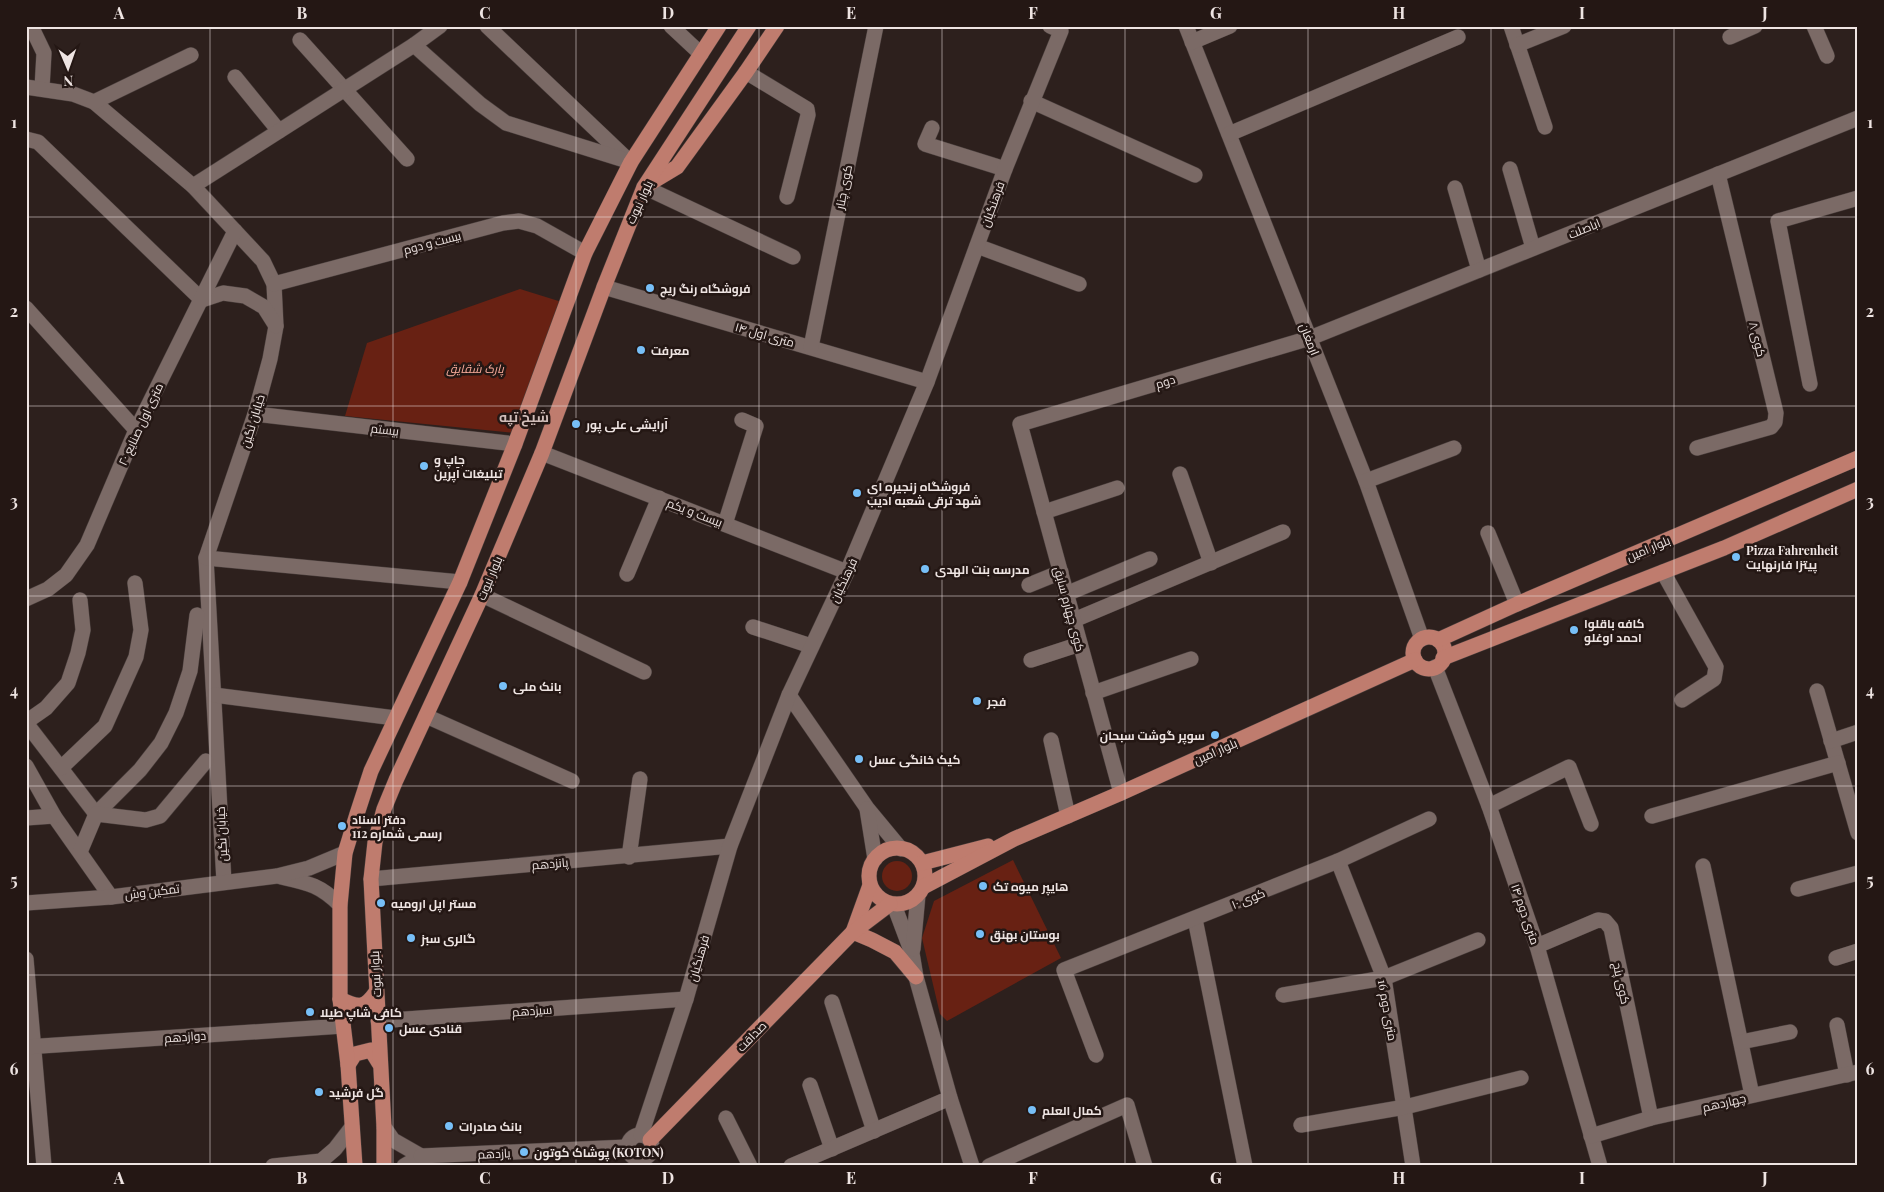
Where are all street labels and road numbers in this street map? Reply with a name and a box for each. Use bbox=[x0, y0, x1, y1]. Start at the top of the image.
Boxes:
street label: کوی چنار bbox=[831, 163, 857, 212]
street label: بلوار نبوت bbox=[622, 178, 656, 226]
street label: فرهنگیان bbox=[976, 179, 1008, 229]
street label: اباصلت bbox=[1566, 214, 1602, 242]
street label: بیست و دوم bbox=[401, 227, 463, 258]
street label: ۱۴ متری اول bbox=[733, 318, 797, 350]
street label: کوی ۸ bbox=[1746, 320, 1770, 358]
street label: ارمغان bbox=[1296, 321, 1324, 357]
street label: دوم bbox=[1153, 370, 1177, 393]
street label: ۲۰ متری اول صنایع bbox=[114, 380, 167, 468]
street label: خیابان نگین bbox=[236, 392, 268, 450]
street label: بیستم bbox=[370, 419, 400, 440]
street label: بیست و یکم bbox=[665, 494, 725, 531]
street label: بلوار امین bbox=[1624, 532, 1672, 564]
street label: بلوار نبوت bbox=[473, 554, 505, 602]
street label: فرهنگیان bbox=[826, 555, 860, 605]
street label: کوی چهارم سابق bbox=[1049, 565, 1089, 654]
street label: بلوار امین bbox=[1191, 734, 1239, 768]
street label: خیابان نگین bbox=[212, 806, 230, 862]
street label: پانزدهم bbox=[531, 853, 570, 875]
street label: تمکین وش bbox=[124, 880, 181, 902]
street label: ۱۴ متری دوم bbox=[1507, 882, 1544, 947]
street label: کوی ۱۰ bbox=[1229, 884, 1267, 912]
street label: فرهنگیان bbox=[684, 933, 712, 983]
street label: بلوار نبوت bbox=[366, 950, 384, 998]
street label: کوی پنج bbox=[1608, 961, 1634, 1006]
street label: 16 متری دوم bbox=[1374, 978, 1401, 1042]
street label: سیزدهم bbox=[511, 1001, 553, 1020]
street label: صداقت bbox=[733, 1017, 769, 1055]
street label: دوازدهم bbox=[164, 1027, 207, 1046]
street label: چهاردهم bbox=[1700, 1089, 1748, 1117]
street label: یازدهم bbox=[477, 1144, 512, 1163]

